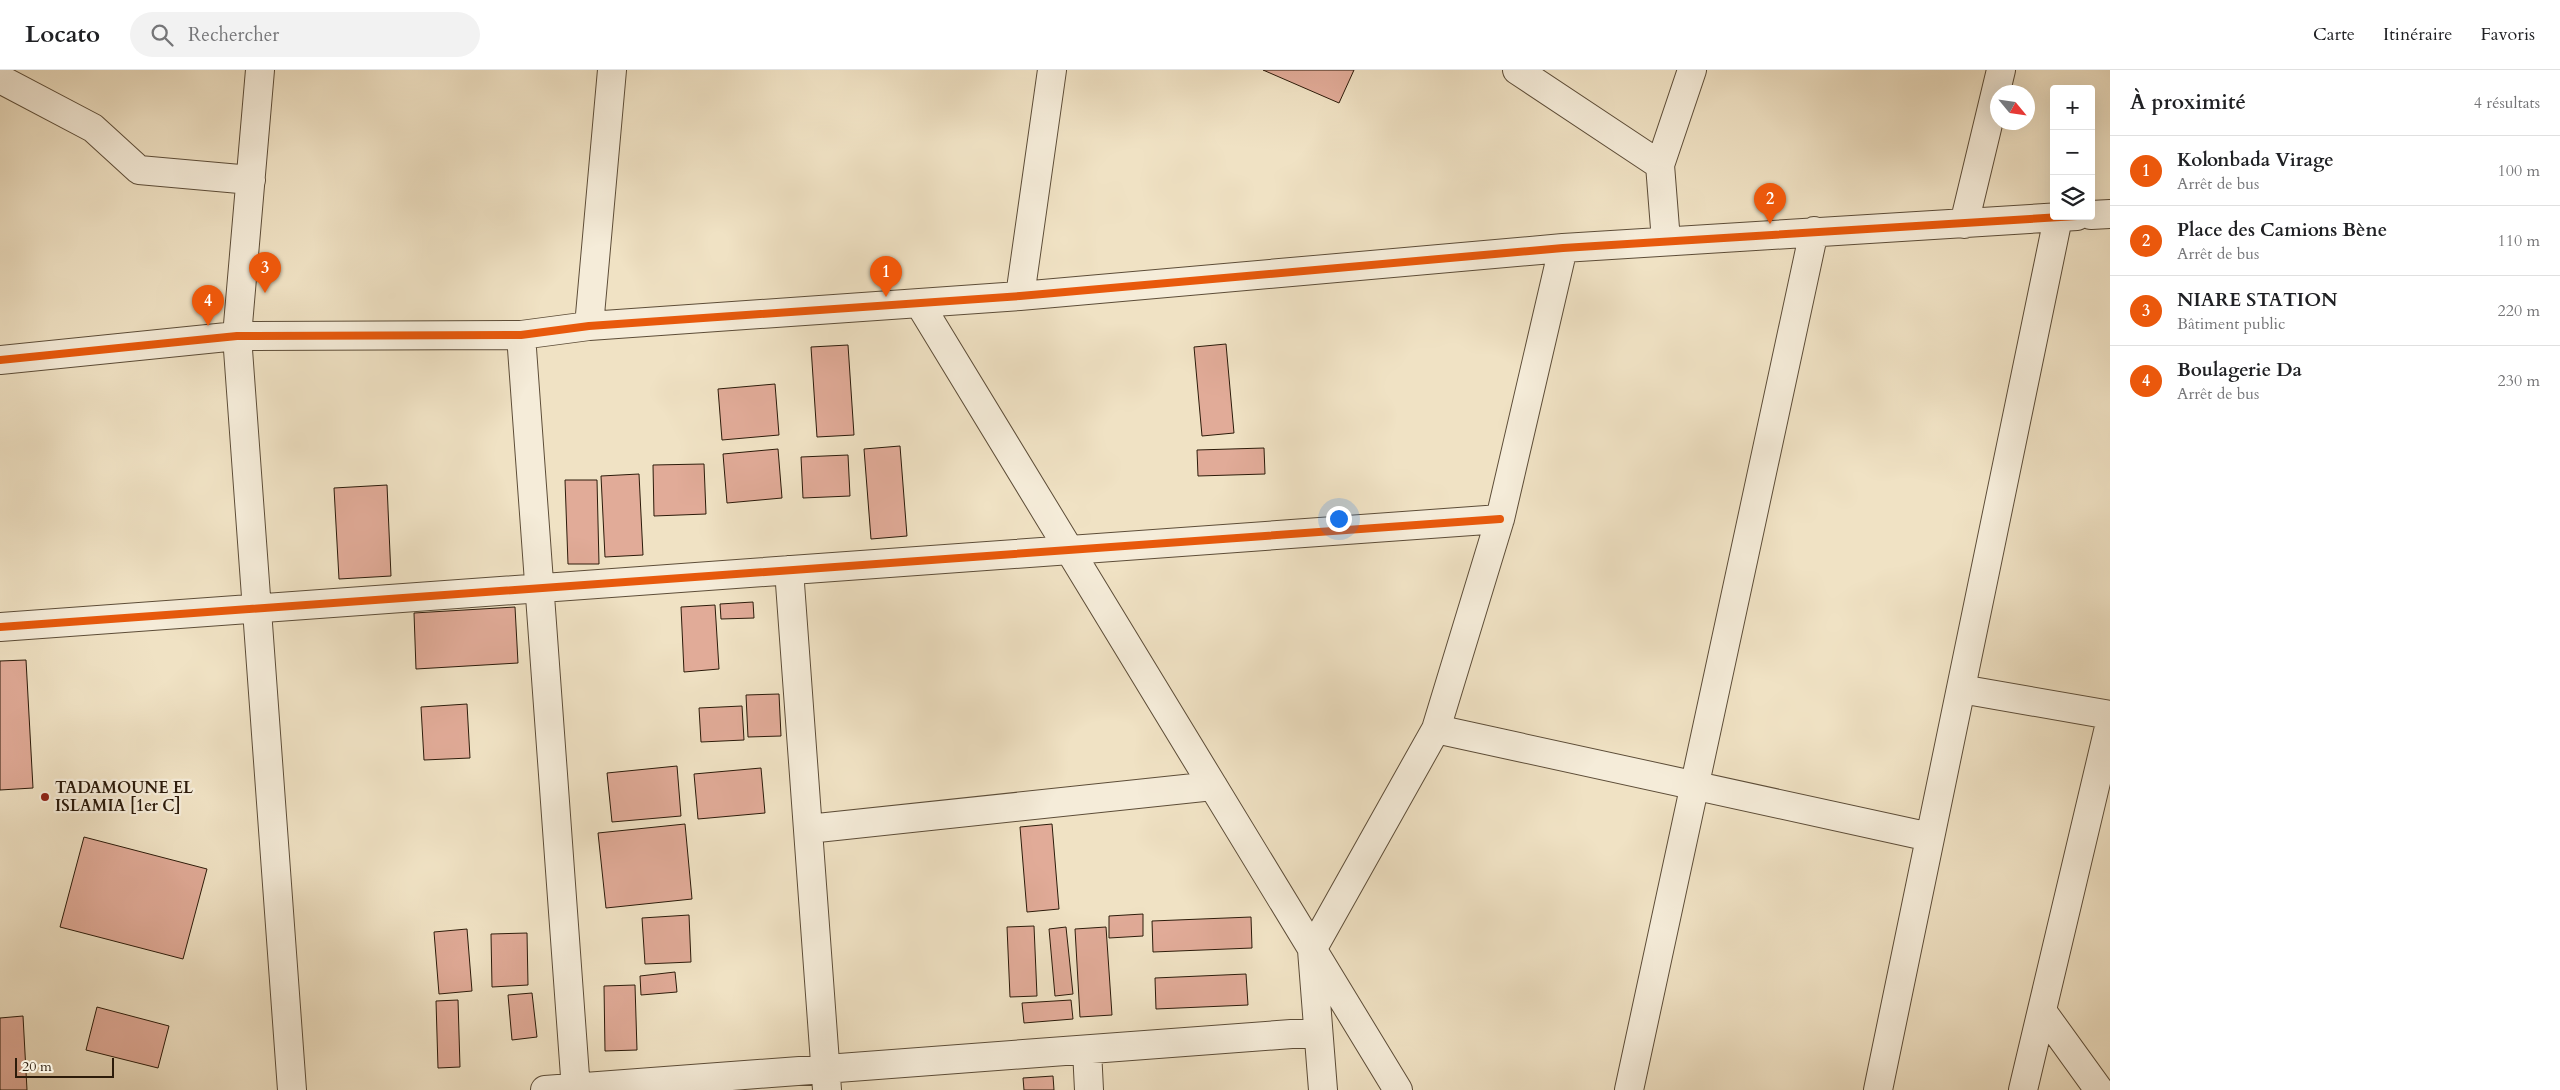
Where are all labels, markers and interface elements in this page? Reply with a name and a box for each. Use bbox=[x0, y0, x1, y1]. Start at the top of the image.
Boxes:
search box bbox=[130, 12, 480, 57]
text: Locato bbox=[25, 18, 100, 51]
icon: search bbox=[148, 21, 176, 49]
text: Rechercher bbox=[188, 22, 279, 48]
text: Carte bbox=[2313, 22, 2355, 47]
text: Itinéraire bbox=[2383, 22, 2452, 47]
text: Favoris bbox=[2480, 22, 2535, 47]
north arrow bbox=[1990, 85, 2035, 130]
map controls bbox=[2050, 85, 2095, 220]
button: + bbox=[2050, 85, 2095, 130]
text: À proximité bbox=[2130, 88, 2246, 117]
text: 4 résultats bbox=[2474, 92, 2540, 114]
button: − bbox=[2050, 130, 2095, 175]
text: Kolonbada Virage bbox=[2177, 147, 2334, 173]
text: 1 bbox=[2142, 160, 2150, 182]
text: 100 m bbox=[2498, 160, 2540, 182]
text: Arrêt de bus bbox=[2177, 173, 2259, 195]
button: layers bbox=[2050, 175, 2095, 220]
pin: 2 bbox=[1754, 183, 1786, 224]
text: Place des Camions Bène bbox=[2177, 217, 2387, 243]
text: 2 bbox=[2142, 230, 2150, 252]
text: 110 m bbox=[2498, 230, 2540, 252]
text: Arrêt de bus bbox=[2177, 243, 2259, 265]
pin: 3 bbox=[249, 252, 281, 293]
pin: 1 bbox=[870, 256, 902, 297]
pin: 4 bbox=[192, 285, 224, 326]
text: NIARE STATION bbox=[2177, 287, 2338, 313]
text: 3 bbox=[2142, 300, 2150, 322]
text: 220 m bbox=[2498, 300, 2540, 322]
text: Bâtiment public bbox=[2177, 313, 2285, 335]
text: Boulagerie Da bbox=[2177, 357, 2302, 383]
text: 4 bbox=[2142, 370, 2150, 392]
text: 230 m bbox=[2498, 370, 2540, 392]
text: Arrêt de bus bbox=[2177, 383, 2259, 405]
your location bbox=[1326, 506, 1352, 532]
place label: TADAMOUNE EL ISLAMIA [1er C] bbox=[55, 777, 194, 817]
marker: TADAMOUNE EL ISLAMIA [1er C] bbox=[39, 791, 51, 803]
scale bar bbox=[15, 1055, 114, 1078]
text: 20 m bbox=[22, 1057, 52, 1076]

